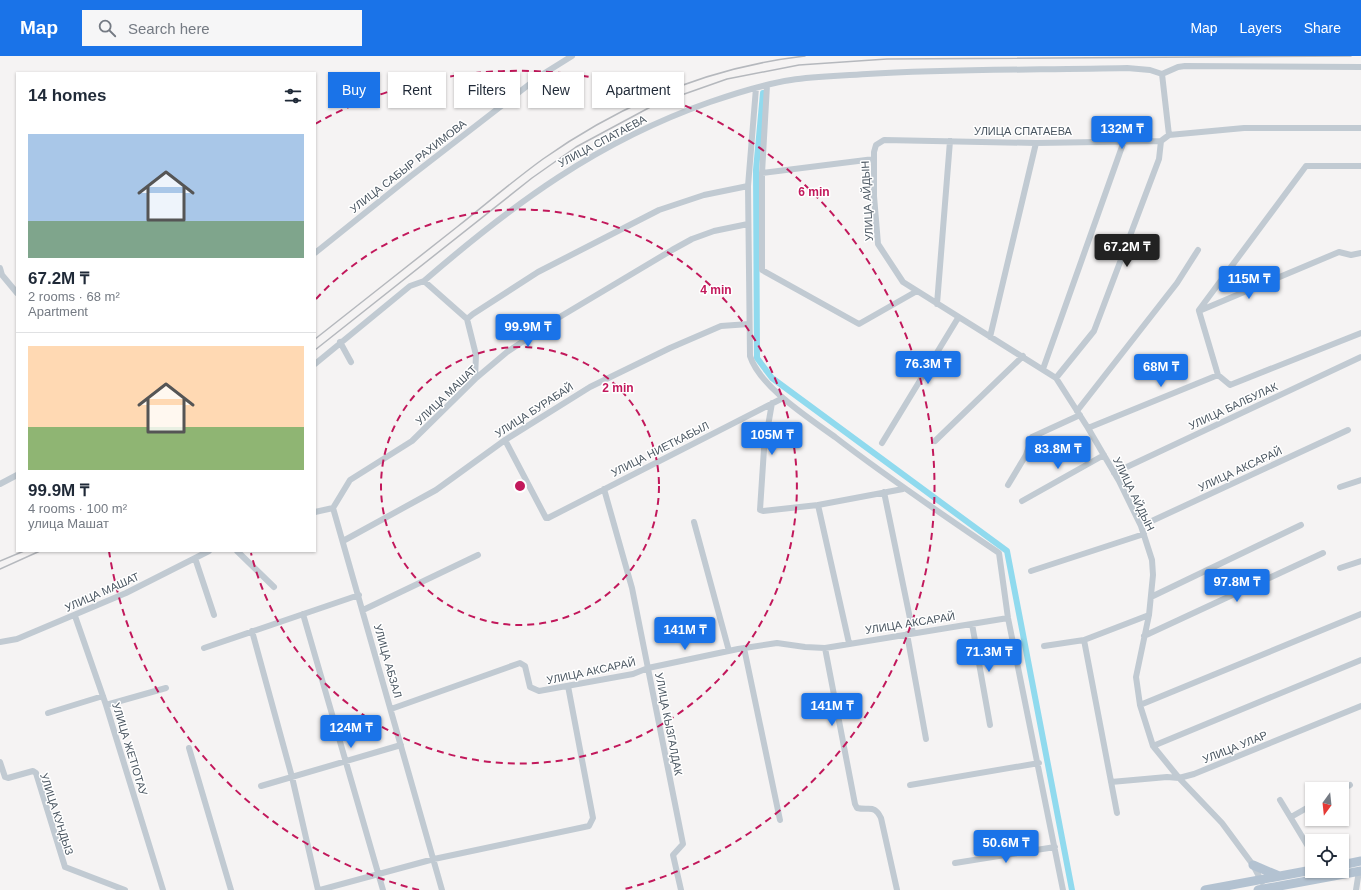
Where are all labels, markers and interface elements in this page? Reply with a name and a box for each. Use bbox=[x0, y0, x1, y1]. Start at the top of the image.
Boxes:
search box bbox=[82, 10, 362, 46]
text: Map bbox=[20, 17, 58, 38]
icon: search bbox=[96, 17, 118, 39]
text: Search here bbox=[128, 20, 210, 37]
text: Map bbox=[1190, 20, 1218, 36]
text: Layers bbox=[1240, 20, 1282, 36]
text: Share bbox=[1304, 20, 1341, 36]
chip: Buy bbox=[328, 72, 380, 108]
chip: Rent bbox=[388, 72, 446, 108]
chip: Filters bbox=[454, 72, 520, 108]
chip: New bbox=[528, 72, 584, 108]
chip: Apartment bbox=[592, 72, 684, 108]
icon: filters bbox=[282, 85, 304, 107]
text: 14 homes bbox=[28, 86, 106, 105]
street label: УЛИЦА СПАТАЕВА bbox=[556, 112, 649, 169]
pin: 132M ₸ bbox=[1089, 116, 1155, 150]
street label: УЛИЦА САБЫР РАХИМОВА bbox=[348, 117, 469, 215]
text: 132M ₸ bbox=[1100, 121, 1144, 136]
street label: УЛИЦА СПАТАЕВА bbox=[974, 125, 1073, 137]
icon: home bbox=[130, 160, 202, 232]
street label: УЛИЦА АЙДЫН bbox=[859, 160, 875, 242]
text: 6 min bbox=[798, 185, 830, 199]
pin: 67.2M ₸ bbox=[1090, 234, 1164, 268]
text: 67.2M ₸ bbox=[1104, 239, 1150, 254]
pin: 115M ₸ bbox=[1216, 266, 1282, 300]
text: 67.2M ₸ bbox=[28, 269, 89, 288]
text: 115M ₸ bbox=[1228, 271, 1270, 286]
text: 4 min bbox=[700, 283, 732, 297]
text: 2 rooms · 68 m² bbox=[28, 289, 120, 304]
text: Apartment bbox=[28, 304, 88, 319]
pin: 99.9M ₸ bbox=[491, 314, 565, 348]
text: 99.9M ₸ bbox=[505, 319, 551, 334]
pin: 76.3M ₸ bbox=[891, 351, 965, 385]
pin: 68M ₸ bbox=[1133, 354, 1189, 388]
text: 76.3M ₸ bbox=[905, 356, 951, 371]
text: 68M ₸ bbox=[1143, 359, 1179, 374]
street label: УЛИЦА МАШАТ bbox=[413, 363, 479, 427]
icon: home bbox=[130, 372, 202, 444]
street label: УЛИЦА БУРАБАЙ bbox=[493, 380, 575, 440]
street label: УЛИЦА БАЛБУЛАК bbox=[1187, 380, 1280, 432]
text: 2 min bbox=[602, 381, 634, 395]
street label: УЛИЦА НИЕТКАБЫЛ bbox=[609, 419, 711, 479]
pin: 105M ₸ bbox=[739, 422, 805, 456]
text: 105M ₸ bbox=[750, 427, 794, 442]
pin: 83.8M ₸ bbox=[1021, 436, 1095, 470]
text: 83.8M ₸ bbox=[1035, 441, 1081, 456]
street label: УЛИЦА АКСАРАЙ bbox=[1196, 444, 1284, 494]
street label: УЛИЦА АЙДЫН bbox=[1111, 455, 1157, 533]
centre of rings bbox=[513, 479, 527, 493]
text: 99.9M ₸ bbox=[28, 481, 89, 500]
text: 4 rooms · 100 m² bbox=[28, 501, 127, 516]
text: улица Машат bbox=[28, 516, 109, 531]
pin: 97.8M ₸ bbox=[1200, 569, 1274, 603]
street label: УЛИЦА МАШАТ bbox=[63, 570, 141, 614]
text: 97.8M ₸ bbox=[1214, 574, 1260, 589]
street label: УЛИЦА АКСАРАЙ bbox=[864, 610, 956, 636]
pin: 141M ₸ bbox=[652, 617, 718, 651]
text: 141M ₸ bbox=[663, 622, 707, 637]
street label: УЛИЦА АБЗАЛ bbox=[372, 623, 404, 699]
pin: 71.3M ₸ bbox=[952, 639, 1026, 673]
text: 71.3M ₸ bbox=[966, 644, 1012, 659]
street label: УЛИЦА АКСАРАЙ bbox=[545, 656, 637, 686]
street label: УЛИЦА КЫЗГАЛДАК bbox=[653, 672, 685, 777]
pin: 141M ₸ bbox=[799, 693, 865, 727]
text: 141M ₸ bbox=[810, 698, 854, 713]
street label: УЛИЦА ЖЕТІОТАУ bbox=[110, 701, 150, 798]
pin: 124M ₸ bbox=[318, 715, 384, 749]
text: 124M ₸ bbox=[329, 720, 373, 735]
street label: УЛИЦА УЛАР bbox=[1201, 729, 1269, 765]
street label: УЛИЦА КУНДЫЗ bbox=[38, 771, 76, 857]
north arrow bbox=[1305, 782, 1349, 826]
map controls bbox=[1305, 782, 1349, 878]
pin: 50.6M ₸ bbox=[969, 830, 1043, 864]
button: locate bbox=[1305, 834, 1349, 878]
text: 50.6M ₸ bbox=[983, 835, 1029, 850]

